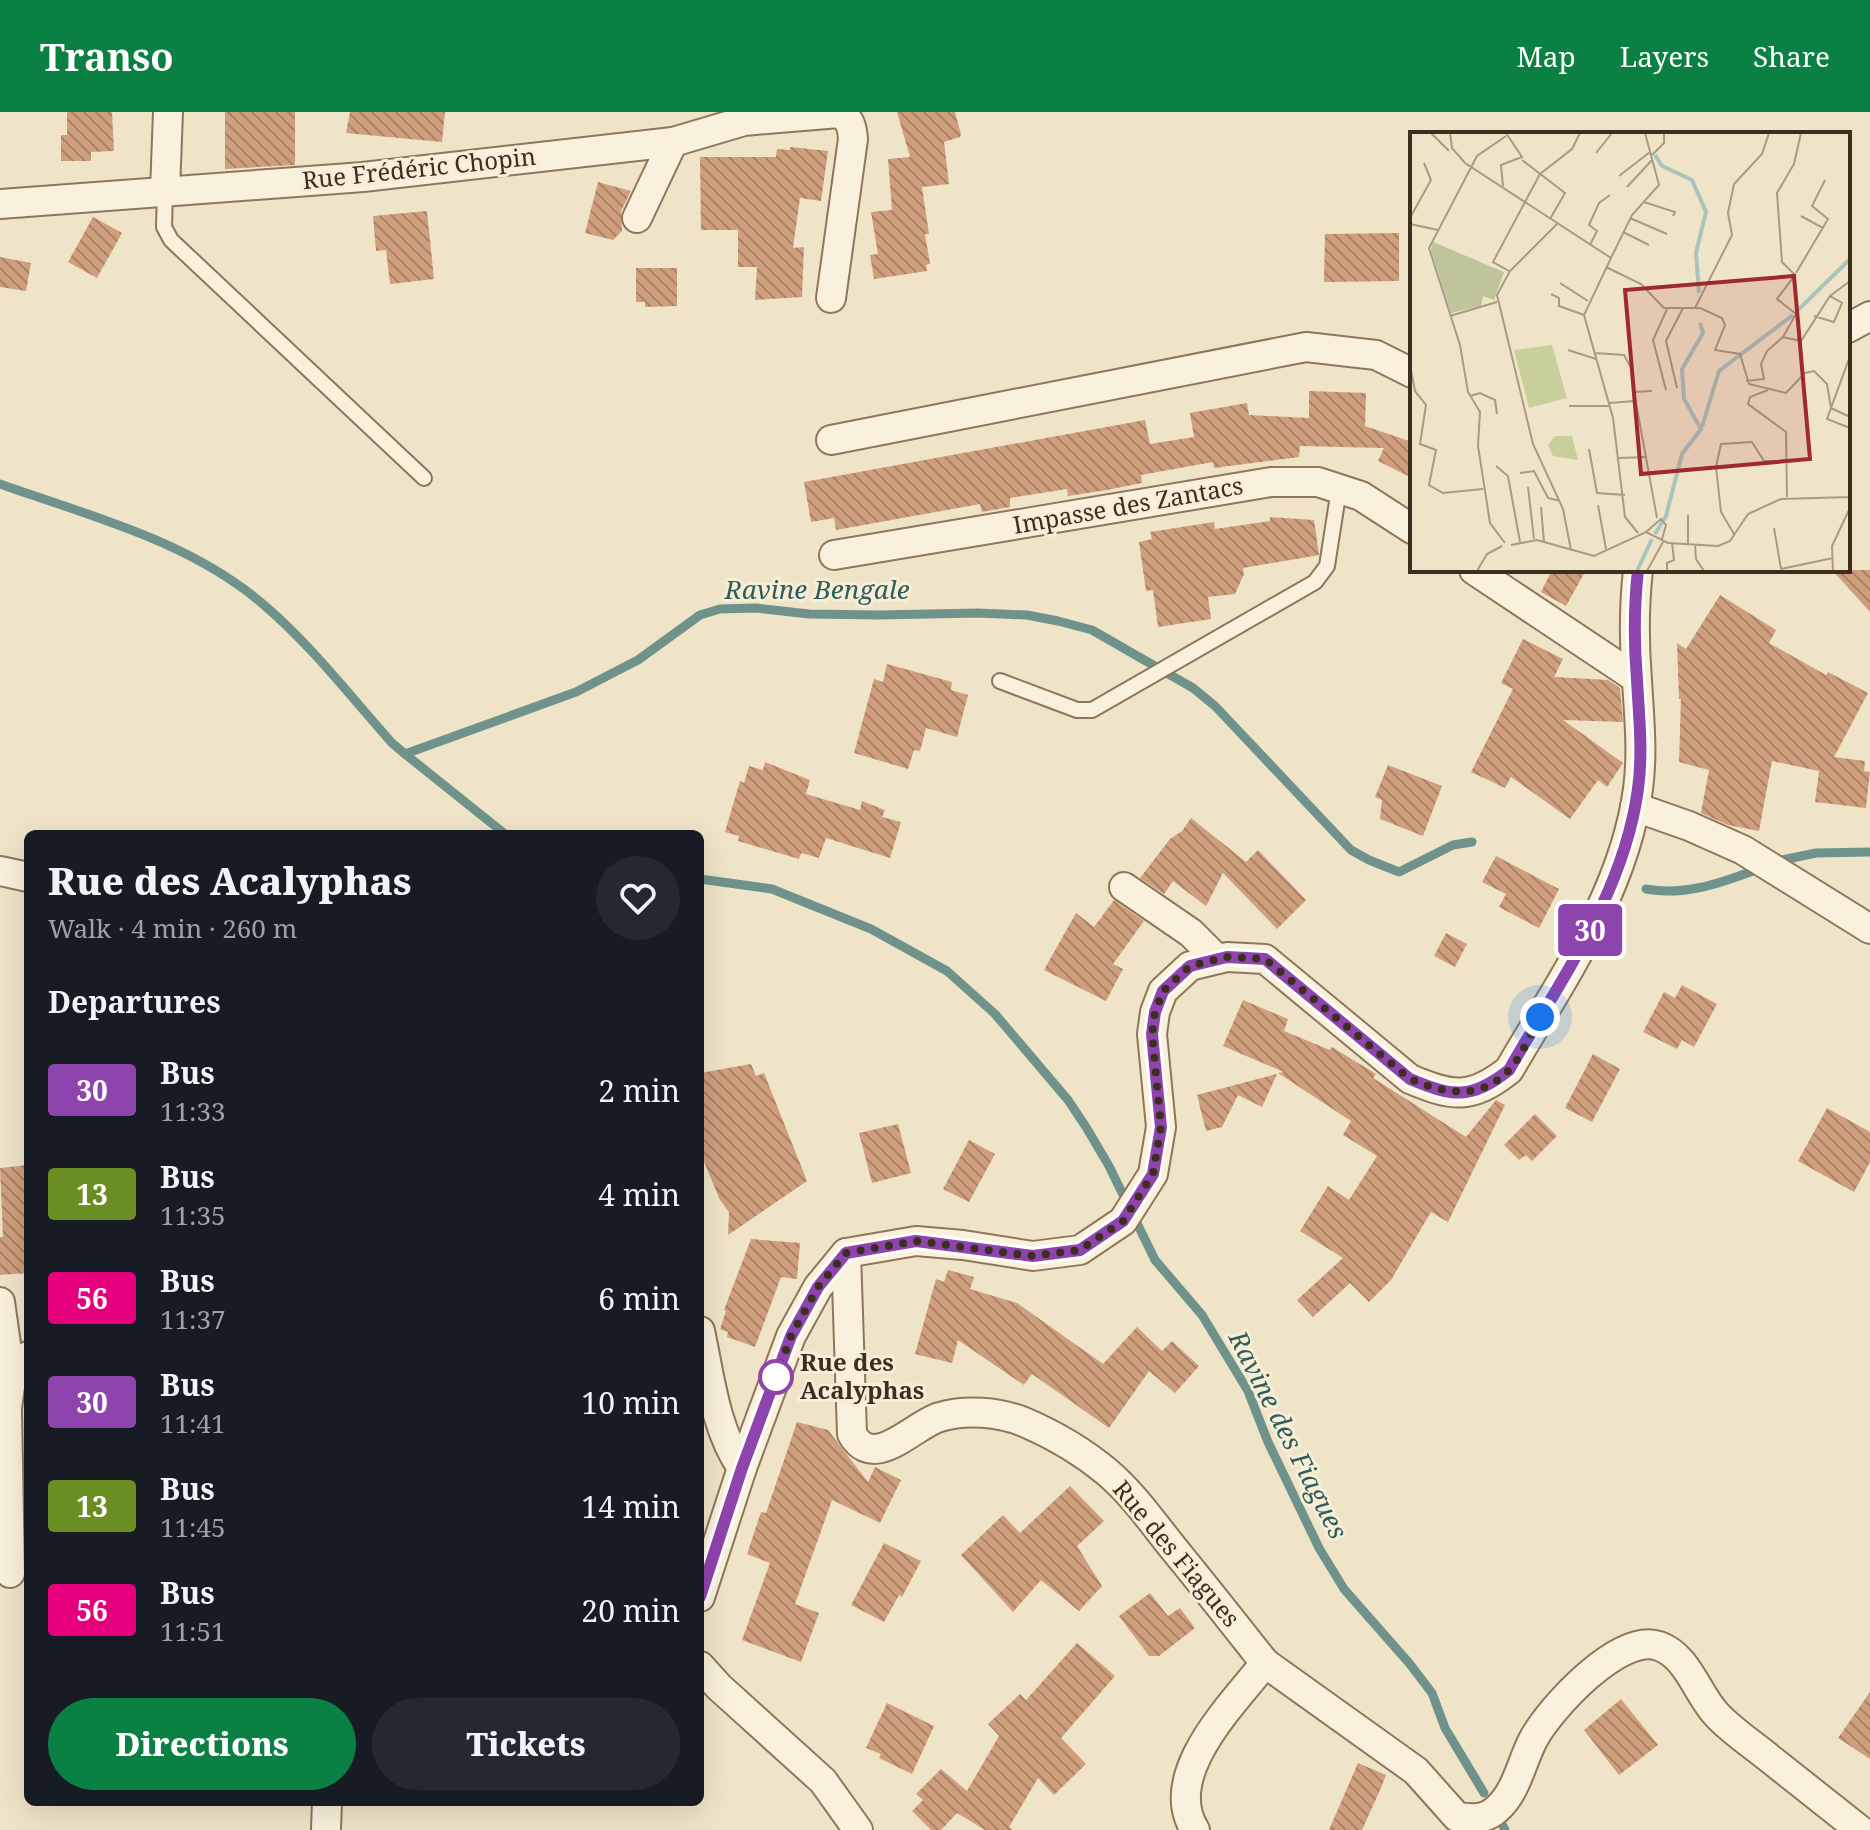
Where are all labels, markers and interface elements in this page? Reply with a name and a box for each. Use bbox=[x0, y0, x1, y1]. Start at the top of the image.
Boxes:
text: Transo bbox=[40, 30, 174, 82]
text: Map bbox=[1517, 37, 1576, 75]
text: Layers bbox=[1620, 37, 1709, 75]
text: Share bbox=[1753, 37, 1830, 75]
inset map bbox=[1410, 132, 1850, 572]
street label: Rue Frédéric Chopin bbox=[300, 139, 537, 196]
street label: Impasse des Zantacs bbox=[1010, 468, 1245, 541]
water label: Ravine Bengale bbox=[724, 571, 910, 607]
text: Rue des Acalyphas bbox=[48, 854, 412, 906]
button: heart bbox=[596, 856, 680, 940]
line badge: 30 bbox=[1554, 904, 1626, 956]
text: Walk · 4 min · 260 m bbox=[48, 910, 297, 946]
text: 30 bbox=[1574, 911, 1606, 949]
text: Departures bbox=[48, 981, 221, 1022]
your location bbox=[1520, 997, 1560, 1037]
text: Bus bbox=[160, 1052, 215, 1093]
text: 2 min bbox=[598, 1070, 680, 1111]
text: 30 bbox=[76, 1071, 108, 1109]
text: 11:33 bbox=[160, 1093, 226, 1129]
text: Bus bbox=[160, 1156, 215, 1197]
text: 4 min bbox=[598, 1174, 680, 1215]
text: 13 bbox=[76, 1175, 108, 1213]
text: 11:35 bbox=[160, 1197, 226, 1233]
text: Bus bbox=[160, 1260, 215, 1301]
text: 6 min bbox=[598, 1278, 680, 1319]
text: 56 bbox=[76, 1279, 108, 1317]
text: 11:37 bbox=[160, 1301, 226, 1337]
water label: Ravine des Fiagues bbox=[1220, 1323, 1357, 1545]
place label: Rue des Acalyphas bbox=[800, 1345, 924, 1406]
marker: Rue des Acalyphas bbox=[759, 1360, 793, 1394]
text: Bus bbox=[160, 1364, 215, 1405]
text: 10 min bbox=[581, 1382, 680, 1423]
text: 30 bbox=[76, 1383, 108, 1421]
text: 11:41 bbox=[160, 1405, 226, 1441]
text: Bus bbox=[160, 1468, 215, 1509]
street label: Rue des Fiagues bbox=[1106, 1473, 1248, 1633]
text: 14 min bbox=[581, 1486, 680, 1527]
text: 13 bbox=[76, 1487, 108, 1525]
text: 11:45 bbox=[160, 1509, 226, 1545]
text: Bus bbox=[160, 1572, 215, 1613]
text: 20 min bbox=[581, 1590, 680, 1631]
text: 56 bbox=[76, 1591, 108, 1629]
text: 11:51 bbox=[160, 1613, 226, 1649]
button: Directions bbox=[48, 1698, 356, 1790]
button: Tickets bbox=[372, 1698, 680, 1790]

